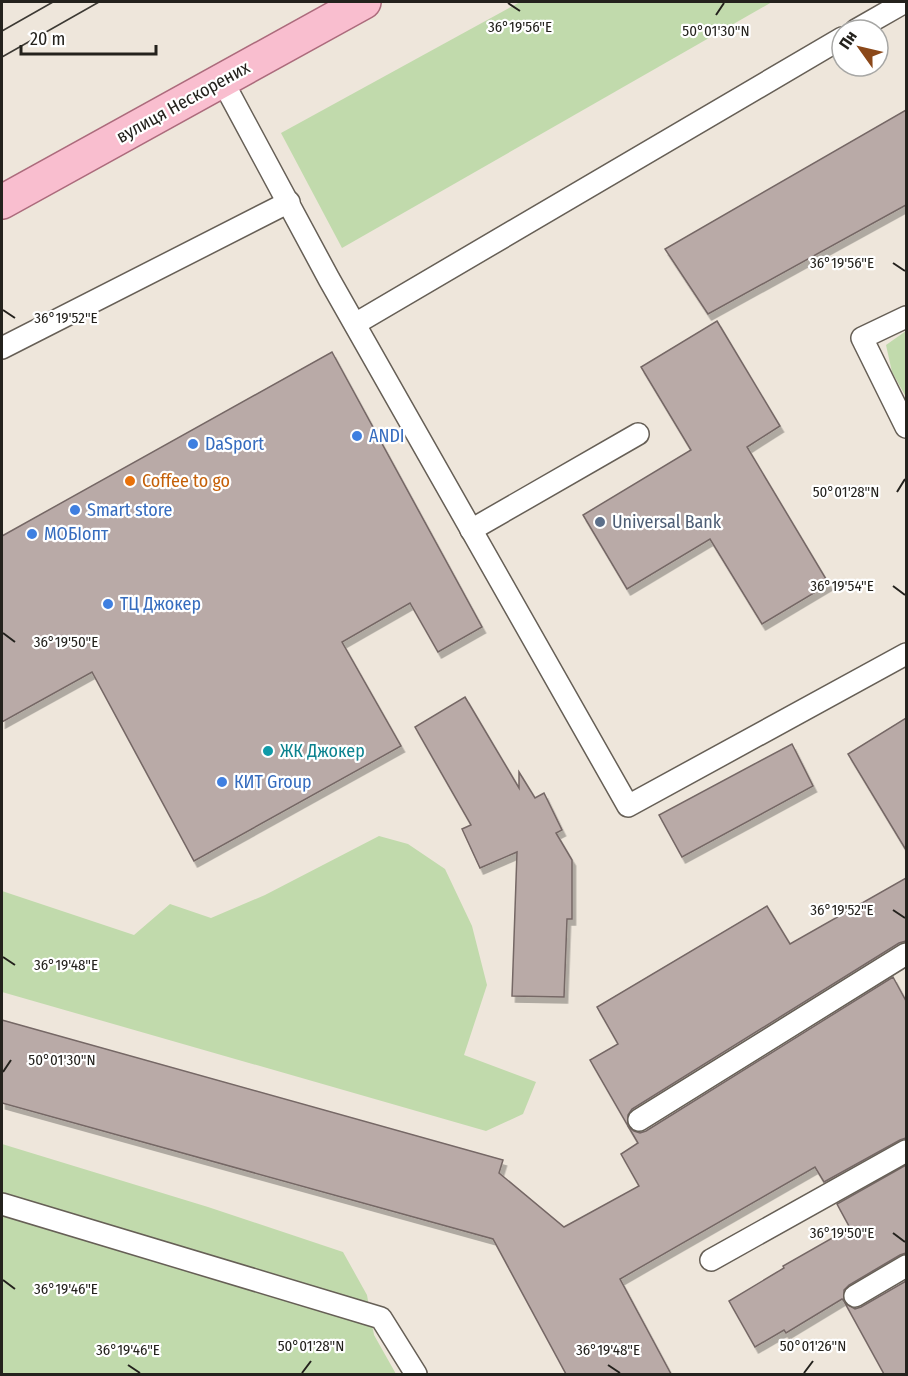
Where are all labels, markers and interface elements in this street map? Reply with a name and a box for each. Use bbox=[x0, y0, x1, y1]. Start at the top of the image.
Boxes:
scale bar bbox=[21, 18, 156, 56]
text: 36°19'56"E bbox=[488, 18, 552, 36]
north arrow bbox=[830, 18, 890, 78]
text: 50°01'30"N bbox=[682, 22, 750, 40]
text: Пн bbox=[835, 27, 861, 53]
text: 20 m bbox=[30, 28, 65, 50]
street label: вулиця Нескорених bbox=[112, 56, 254, 148]
text: 36°19'56"E bbox=[810, 254, 874, 272]
text: 36°19'52"E bbox=[34, 309, 98, 327]
place label: ANDI bbox=[369, 425, 405, 447]
marker: ANDI bbox=[350, 429, 364, 443]
place label: DaSport bbox=[205, 433, 264, 455]
marker: DaSport bbox=[186, 437, 200, 451]
place label: Coffee to go bbox=[142, 470, 230, 492]
marker: Coffee to go bbox=[123, 474, 137, 488]
text: 50°01'28"N bbox=[813, 483, 879, 501]
place label: Smart store bbox=[87, 499, 173, 521]
marker: Smart store bbox=[68, 503, 82, 517]
place label: Universal Bank bbox=[612, 511, 722, 533]
marker: Universal Bank bbox=[593, 515, 607, 529]
place label: МОБІопт bbox=[44, 523, 109, 545]
marker: МОБІопт bbox=[25, 527, 39, 541]
text: 36°19'54"E bbox=[810, 577, 874, 595]
place label: ТЦ Джокер bbox=[120, 593, 201, 615]
marker: ТЦ Джокер bbox=[101, 597, 115, 611]
text: 36°19'50"E bbox=[34, 633, 98, 651]
place label: ЖК Джокер bbox=[280, 740, 365, 762]
marker: ЖК Джокер bbox=[261, 744, 275, 758]
place label: КИТ Group bbox=[234, 771, 312, 793]
marker: КИТ Group bbox=[215, 775, 229, 789]
text: 36°19'52"E bbox=[810, 901, 874, 919]
text: 36°19'48"E bbox=[34, 956, 98, 974]
text: 50°01'30"N bbox=[28, 1051, 96, 1069]
text: 36°19'50"E bbox=[810, 1224, 874, 1242]
text: 36°19'46"E bbox=[34, 1280, 98, 1298]
text: 50°01'28"N bbox=[278, 1337, 344, 1355]
text: 50°01'26"N bbox=[780, 1337, 846, 1355]
text: 36°19'46"E bbox=[96, 1341, 160, 1359]
text: 36°19'48"E bbox=[576, 1341, 640, 1359]

